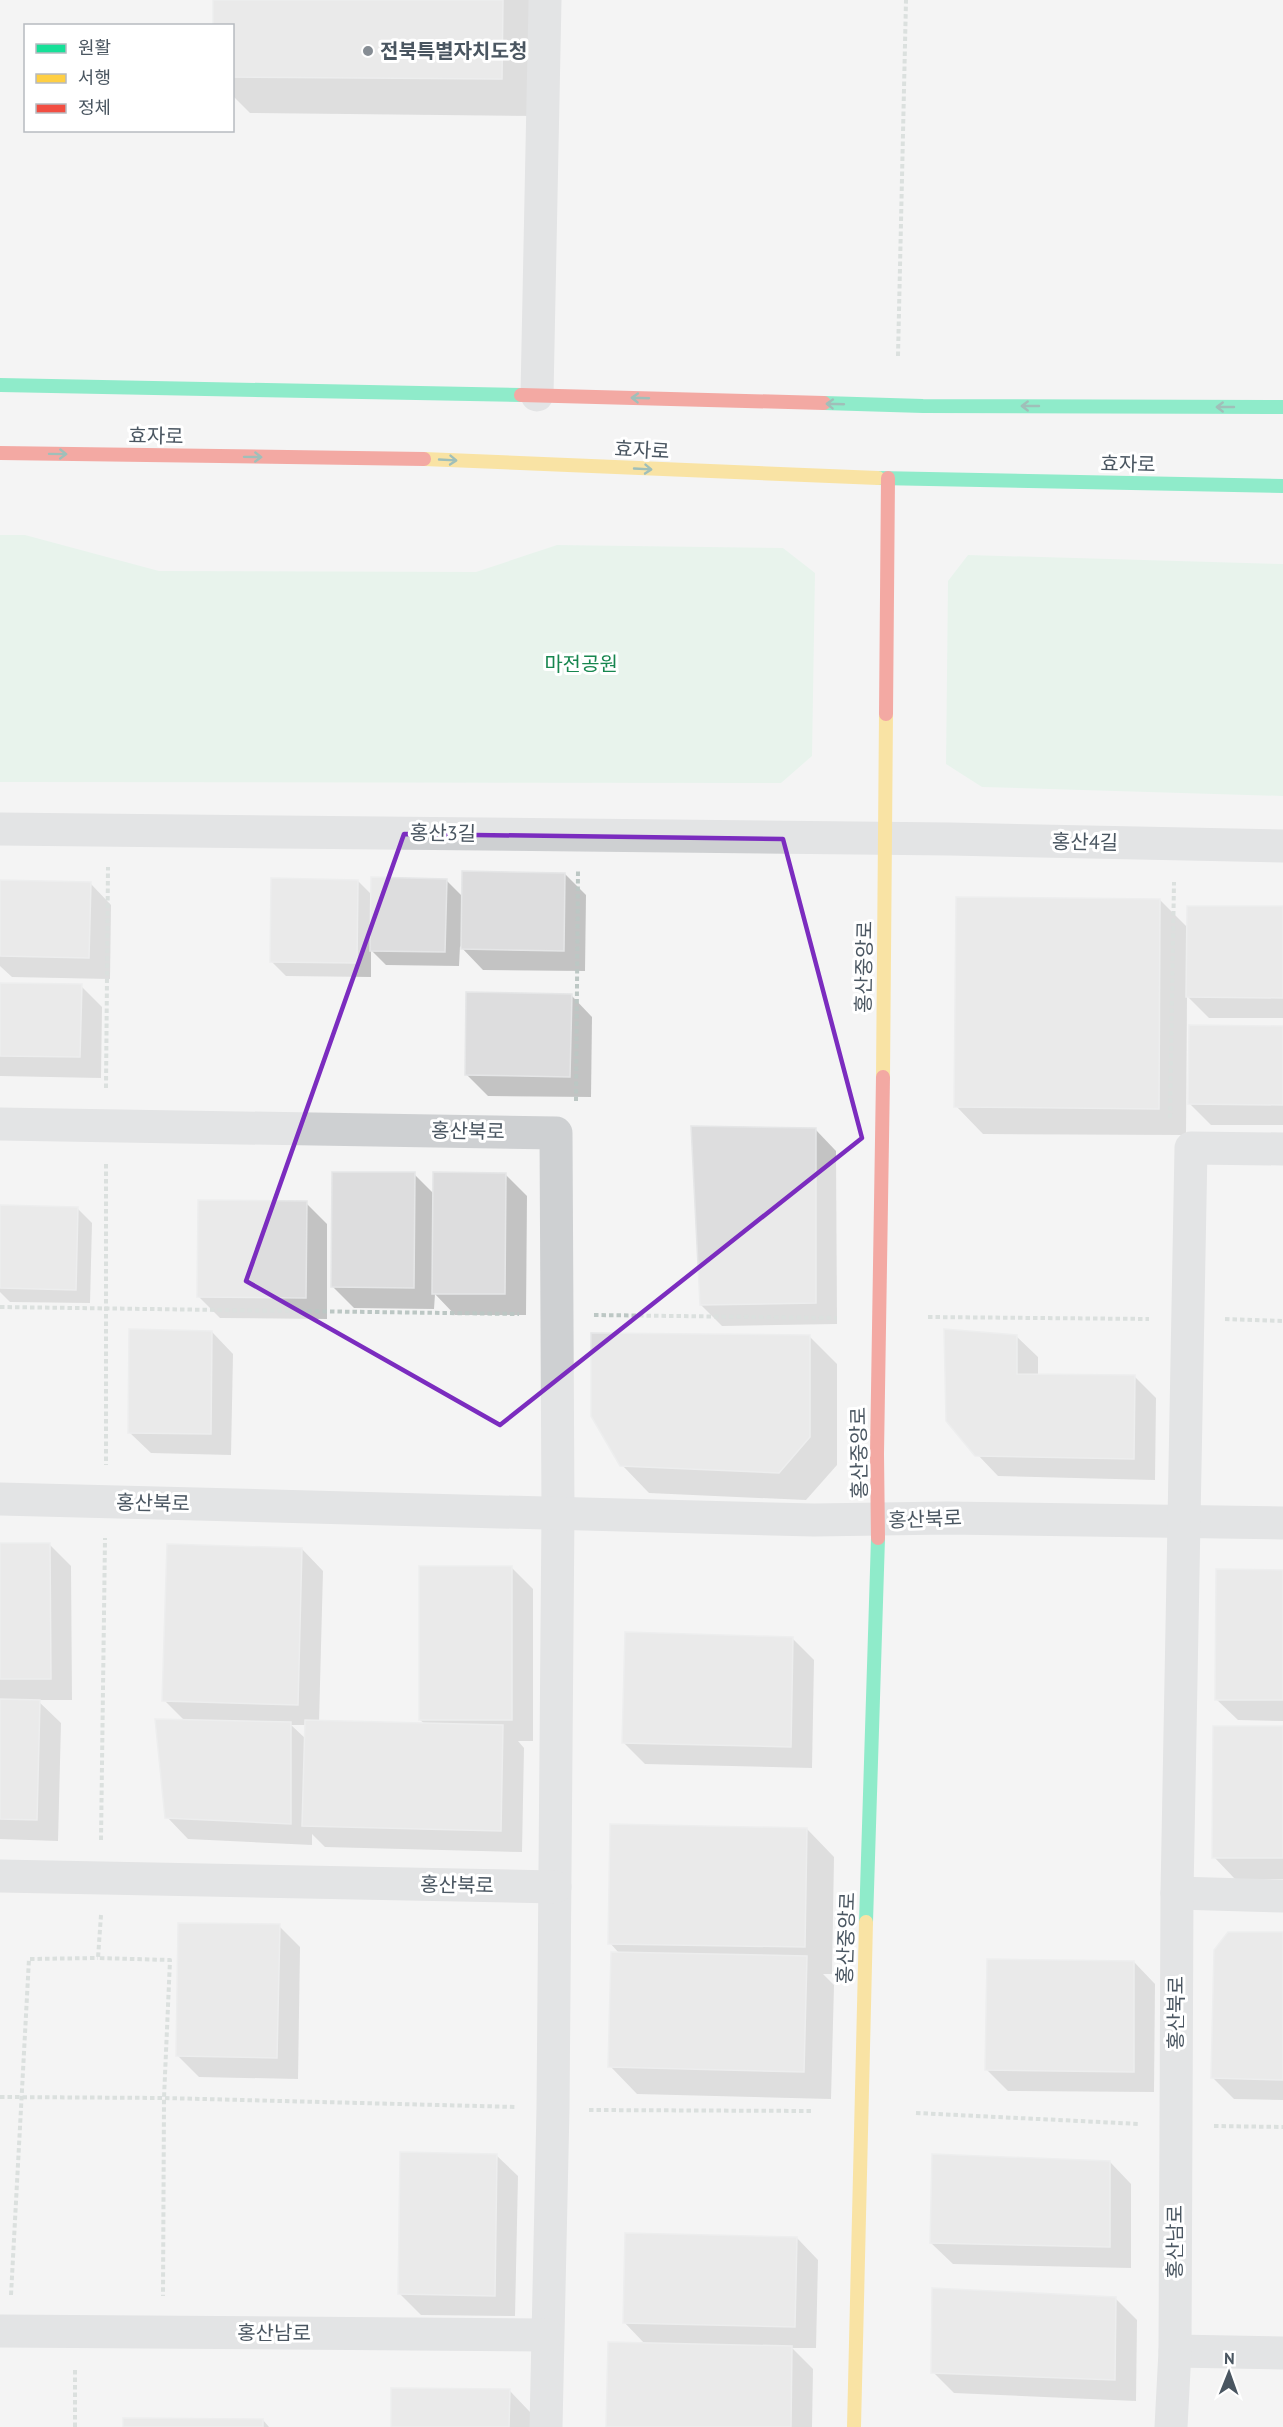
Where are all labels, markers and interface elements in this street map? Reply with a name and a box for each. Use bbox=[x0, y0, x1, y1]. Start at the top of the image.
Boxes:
legend bbox=[24, 24, 234, 132]
text: 원활 bbox=[78, 36, 111, 59]
place label: 전북특별자치도청 bbox=[380, 38, 527, 64]
marker: 전북특별자치도청 bbox=[361, 44, 375, 58]
text: 서행 bbox=[78, 66, 111, 89]
text: 정체 bbox=[78, 96, 111, 119]
one-way arrow bbox=[630, 392, 650, 403]
one-way arrow bbox=[825, 398, 845, 409]
one-way arrow bbox=[1020, 400, 1040, 412]
one-way arrow bbox=[1215, 401, 1235, 413]
street label: 효자로 bbox=[128, 423, 184, 449]
street label: 효자로 bbox=[614, 436, 670, 464]
one-way arrow bbox=[48, 448, 68, 460]
one-way arrow bbox=[243, 451, 263, 462]
street label: 효자로 bbox=[1100, 451, 1156, 477]
one-way arrow bbox=[438, 455, 458, 466]
one-way arrow bbox=[633, 464, 653, 475]
park label: 마전공원 bbox=[544, 651, 618, 677]
street label: 홍산3길 bbox=[410, 819, 476, 847]
street label: 홍산4길 bbox=[1052, 828, 1118, 856]
street label: 홍산중앙로 bbox=[850, 921, 878, 1013]
street label: 홍산북로 bbox=[431, 1117, 505, 1145]
street label: 홍산중앙로 bbox=[845, 1407, 873, 1499]
street label: 홍산북로 bbox=[116, 1489, 190, 1517]
street label: 홍산북로 bbox=[888, 1505, 962, 1533]
street label: 홍산북로 bbox=[420, 1871, 494, 1899]
street label: 홍산중앙로 bbox=[831, 1892, 861, 1984]
street label: 홍산북로 bbox=[1163, 1976, 1189, 2050]
street label: 홍산남로 bbox=[1162, 2205, 1188, 2279]
street label: 홍산남로 bbox=[237, 2320, 311, 2346]
north arrow bbox=[1199, 2343, 1259, 2403]
text: N bbox=[1224, 2348, 1235, 2368]

